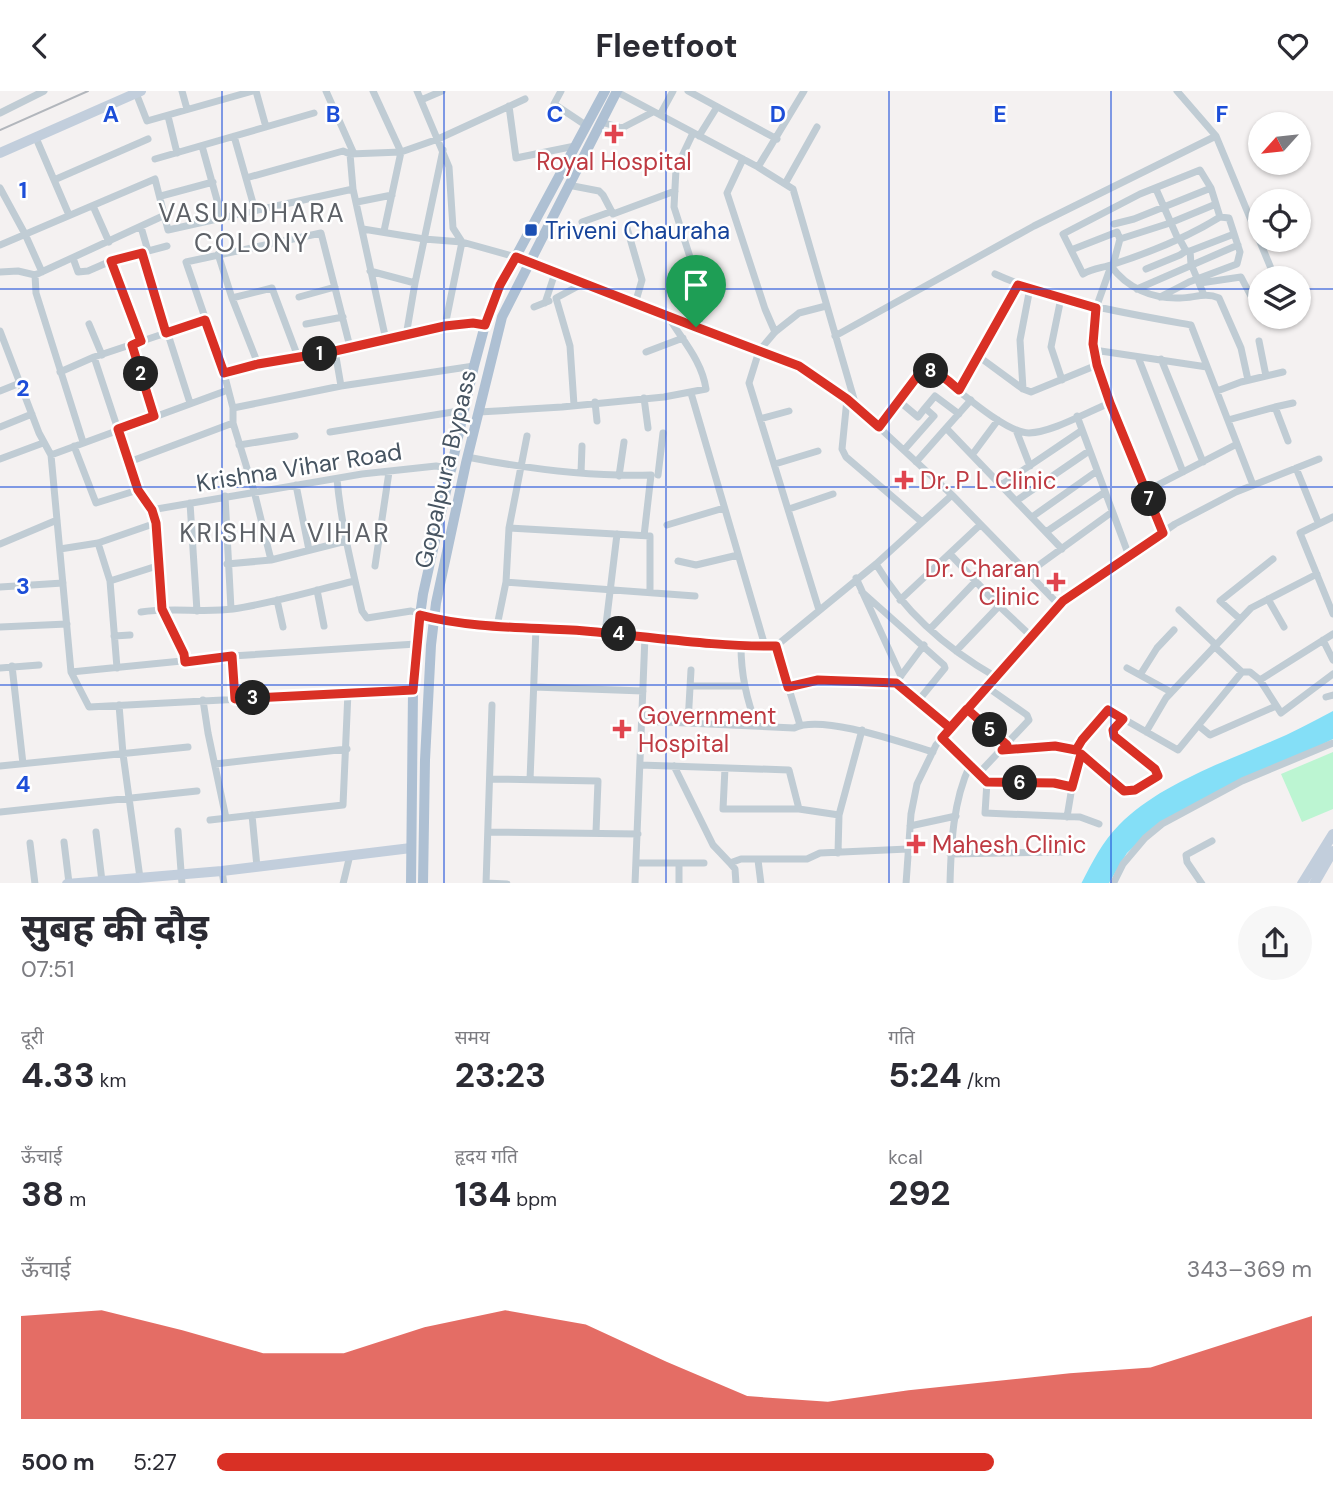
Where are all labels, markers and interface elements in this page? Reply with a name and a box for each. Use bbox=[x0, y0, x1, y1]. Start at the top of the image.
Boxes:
text: Fleetfoot bbox=[596, 25, 737, 67]
icon: back bbox=[21, 27, 59, 65]
icon: heart bbox=[1274, 27, 1312, 65]
text: A bbox=[103, 99, 119, 129]
text: B bbox=[326, 99, 340, 129]
text: C bbox=[547, 99, 563, 129]
text: D bbox=[770, 99, 786, 129]
text: E bbox=[993, 99, 1007, 129]
text: F bbox=[1216, 99, 1229, 129]
north arrow bbox=[1248, 112, 1311, 175]
map controls bbox=[1248, 112, 1311, 329]
marker: Royal Hospital bbox=[604, 124, 624, 144]
place label: Royal Hospital bbox=[536, 146, 692, 177]
text: 1 bbox=[19, 175, 27, 205]
button: locate bbox=[1248, 189, 1311, 252]
district label: VASUNDHARA COLONY bbox=[158, 196, 346, 260]
place label: Triveni Chauraha bbox=[545, 215, 730, 246]
marker: Triveni Chauraha bbox=[523, 222, 539, 238]
pin bbox=[666, 255, 726, 327]
icon: arrive bbox=[677, 266, 715, 304]
button: layers bbox=[1248, 266, 1311, 329]
pin: 1 bbox=[302, 337, 338, 371]
text: 1 bbox=[316, 341, 323, 366]
pin: 8 bbox=[914, 353, 948, 389]
pin: 2 bbox=[124, 357, 158, 391]
text: 8 bbox=[924, 358, 937, 383]
text: 2 bbox=[135, 361, 146, 386]
street label: Gopalpura Bypass bbox=[407, 367, 483, 571]
text: 2 bbox=[16, 373, 30, 403]
street label: Krishna Vihar Road bbox=[194, 435, 404, 499]
place label: Dr. P L Clinic bbox=[920, 465, 1057, 496]
marker: Dr. P L Clinic bbox=[894, 470, 914, 490]
pin: 7 bbox=[1132, 481, 1166, 517]
text: 7 bbox=[1143, 486, 1154, 511]
district label: KRISHNA VIHAR bbox=[179, 516, 391, 550]
place label: Dr. Charan Clinic bbox=[925, 553, 1040, 612]
text: 3 bbox=[16, 571, 30, 601]
marker: Dr. Charan Clinic bbox=[1046, 572, 1066, 592]
pin: 4 bbox=[602, 617, 636, 651]
text: 4 bbox=[612, 621, 625, 646]
pin: 3 bbox=[236, 681, 270, 715]
text: 3 bbox=[247, 685, 258, 710]
place label: Government Hospital bbox=[638, 700, 776, 759]
pin: 5 bbox=[972, 713, 1007, 747]
text: 5 bbox=[984, 717, 995, 742]
marker: Government Hospital bbox=[612, 719, 632, 739]
pin: 6 bbox=[1002, 765, 1038, 801]
text: 4 bbox=[16, 769, 31, 799]
text: 6 bbox=[1013, 770, 1026, 795]
place label: Mahesh Clinic bbox=[932, 829, 1087, 860]
marker: Mahesh Clinic bbox=[906, 834, 926, 854]
text: सुबह की दौड़ bbox=[21, 903, 209, 953]
button: share bbox=[1238, 906, 1312, 980]
text: 07:51 bbox=[21, 954, 75, 984]
text: दूरी bbox=[21, 1025, 44, 1050]
text: समय bbox=[455, 1025, 490, 1050]
text: गति bbox=[888, 1025, 915, 1050]
text: 4.33 bbox=[21, 1052, 95, 1098]
text: 23:23 bbox=[455, 1052, 546, 1098]
text: 5:24 bbox=[888, 1052, 962, 1098]
text: km bbox=[95, 1068, 126, 1093]
text: /km bbox=[962, 1068, 1001, 1093]
text: ऊँचाई bbox=[21, 1144, 62, 1169]
text: हृदय गति bbox=[455, 1144, 518, 1169]
text: kcal bbox=[888, 1145, 923, 1170]
text: 292 bbox=[888, 1170, 951, 1216]
text: 38 bbox=[21, 1171, 64, 1217]
text: 134 bbox=[455, 1171, 511, 1217]
text: m bbox=[64, 1187, 86, 1212]
text: bpm bbox=[511, 1187, 557, 1212]
text: ऊँचाई bbox=[21, 1254, 71, 1284]
text: 343–369 m bbox=[1187, 1254, 1312, 1284]
text: 500 m bbox=[21, 1447, 95, 1477]
text: 5:27 bbox=[133, 1447, 177, 1477]

